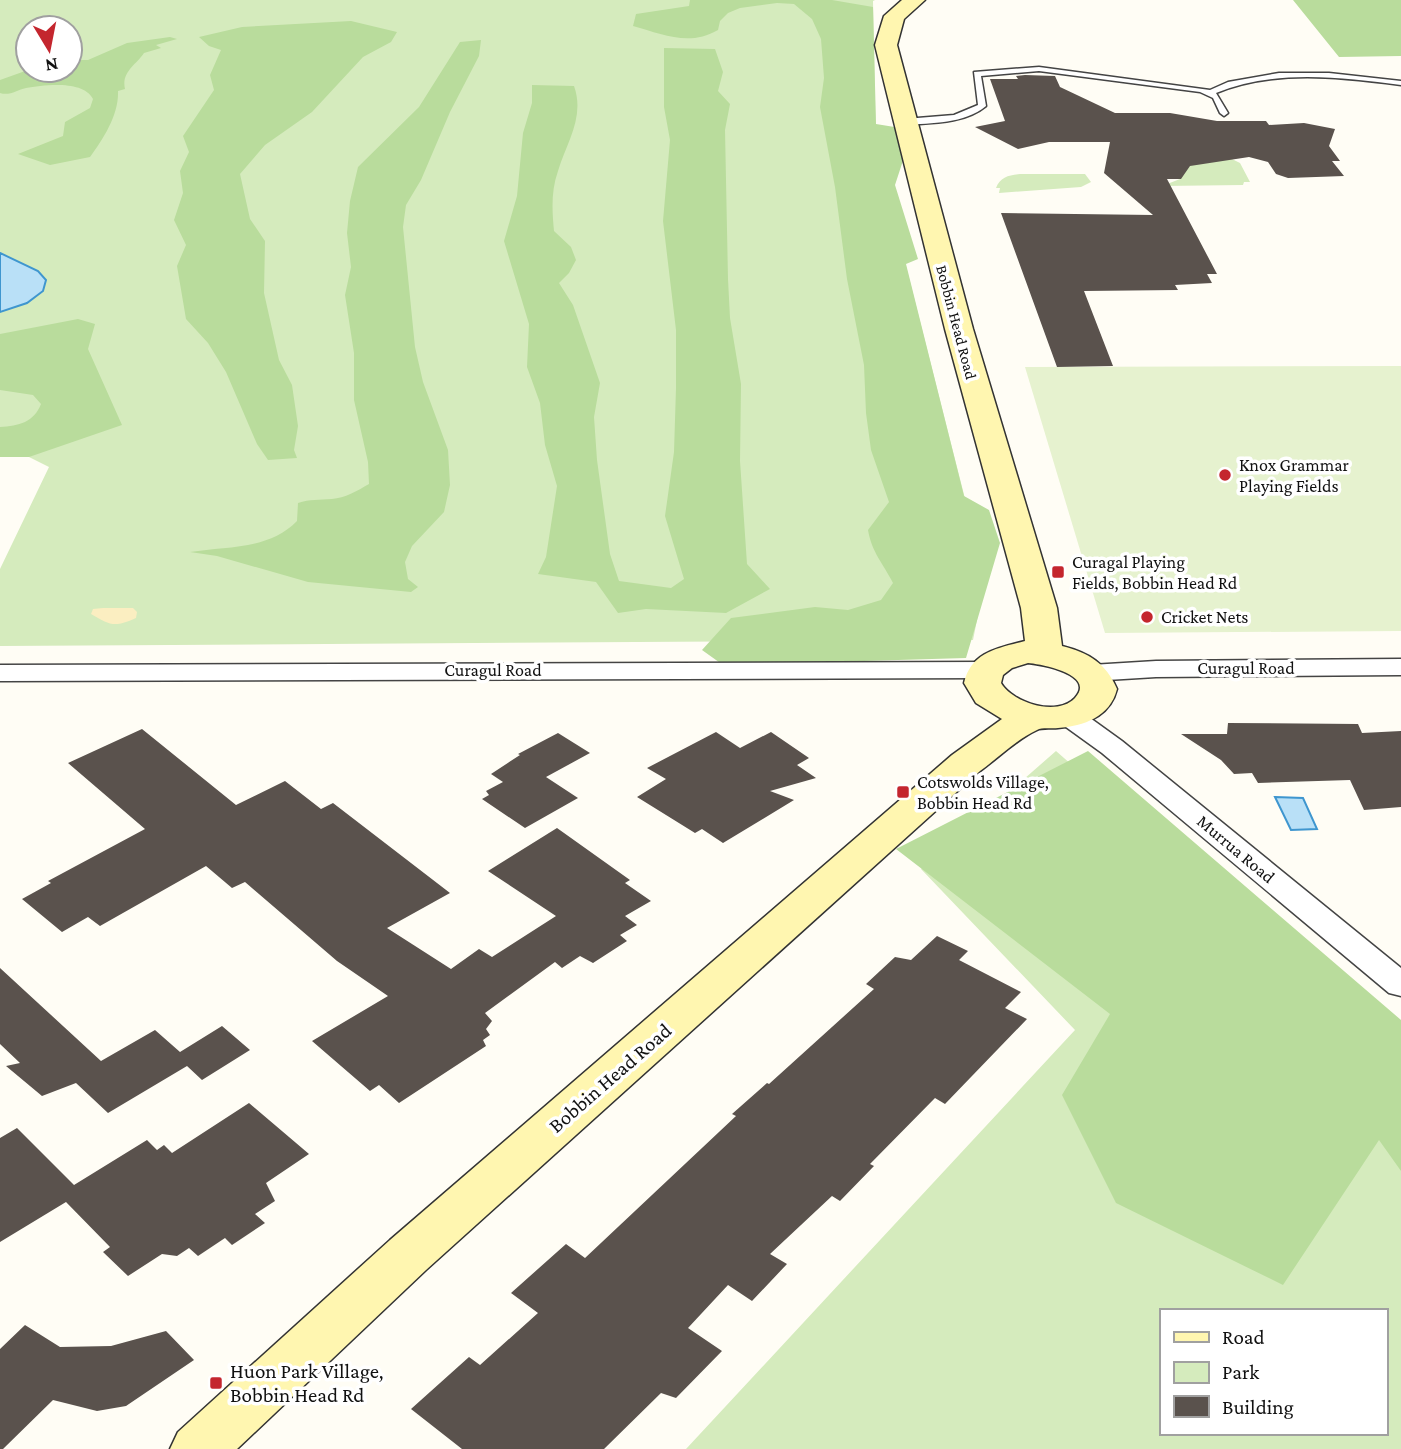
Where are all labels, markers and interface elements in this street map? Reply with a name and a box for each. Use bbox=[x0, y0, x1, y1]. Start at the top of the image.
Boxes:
north arrow bbox=[14, 14, 84, 84]
text: N bbox=[44, 54, 60, 77]
street label: Bobbin Head Road bbox=[933, 263, 980, 382]
place label: Knox Grammar Playing Fields bbox=[1239, 455, 1350, 496]
marker: Knox Grammar Playing Fields bbox=[1217, 467, 1233, 483]
place label: Curagal Playing Fields, Bobbin Head Rd bbox=[1072, 552, 1238, 593]
marker: Curagal Playing Fields, Bobbin Head Rd bbox=[1050, 564, 1066, 580]
place label: Cricket Nets bbox=[1161, 607, 1248, 627]
marker: Cricket Nets bbox=[1139, 609, 1155, 625]
street label: Curagul Road bbox=[1197, 658, 1295, 678]
street label: Curagul Road bbox=[444, 660, 542, 680]
place label: Cotswolds Village, Bobbin Head Rd bbox=[917, 772, 1049, 813]
marker: Cotswolds Village, Bobbin Head Rd bbox=[895, 784, 911, 800]
street label: Murrua Road bbox=[1193, 811, 1279, 888]
street label: Bobbin Head Road bbox=[544, 1018, 676, 1138]
legend bbox=[1160, 1309, 1387, 1435]
text: Road bbox=[1222, 1325, 1265, 1349]
place label: Huon Park Village, Bobbin Head Rd bbox=[230, 1359, 384, 1407]
text: Park bbox=[1222, 1360, 1259, 1384]
marker: Huon Park Village, Bobbin Head Rd bbox=[208, 1375, 224, 1391]
text: Building bbox=[1222, 1395, 1294, 1419]

